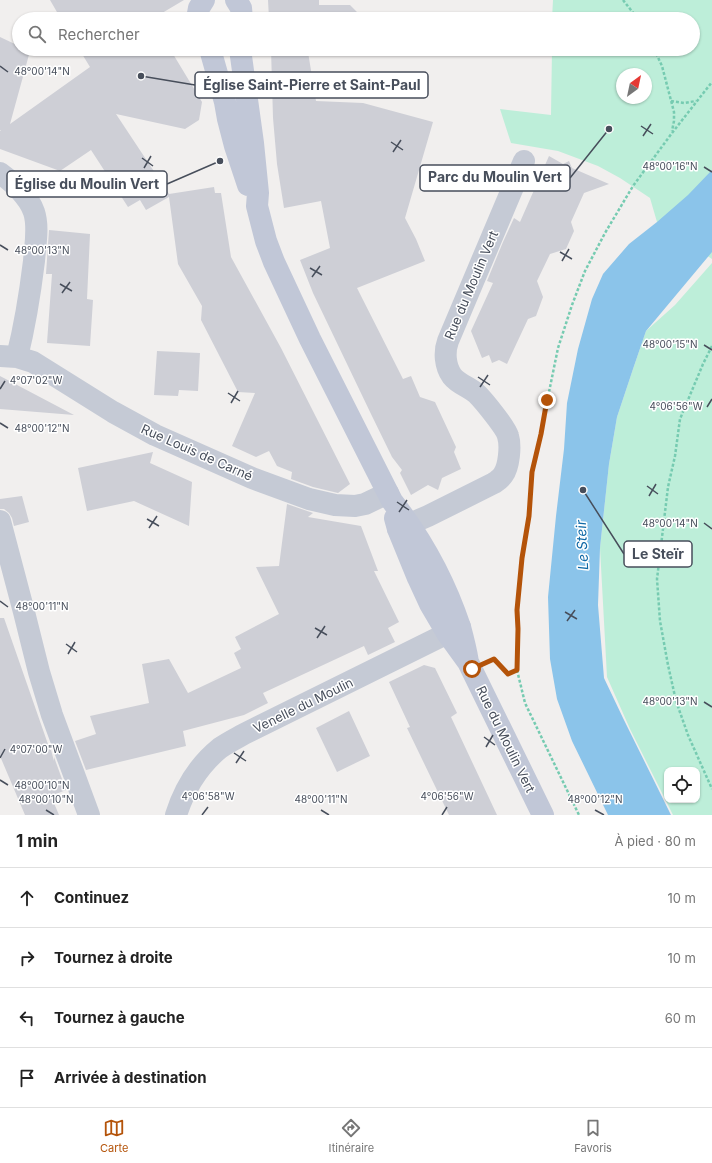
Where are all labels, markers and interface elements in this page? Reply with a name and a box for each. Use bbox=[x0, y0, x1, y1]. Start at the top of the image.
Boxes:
search box bbox=[12, 12, 700, 56]
icon: search bbox=[26, 23, 48, 45]
text: Rechercher bbox=[58, 25, 140, 44]
text: 48°00'14"N bbox=[14, 65, 70, 77]
north arrow bbox=[616, 68, 652, 104]
callout: Église Saint-Pierre et Saint-Paul bbox=[195, 72, 428, 98]
text: Église Saint-Pierre et Saint-Paul bbox=[203, 75, 421, 93]
text: 48°00'16"N bbox=[642, 160, 698, 172]
callout: Parc du Moulin Vert bbox=[420, 165, 570, 191]
text: Parc du Moulin Vert bbox=[428, 168, 562, 185]
callout: Église du Moulin Vert bbox=[7, 171, 167, 197]
text: Église du Moulin Vert bbox=[15, 174, 159, 192]
street label: Rue du Moulin Vert bbox=[441, 228, 501, 342]
text: 48°00'13"N bbox=[14, 244, 70, 256]
text: 48°00'15"N bbox=[642, 338, 698, 350]
text: 4°07'02"W bbox=[10, 374, 62, 386]
route end bbox=[538, 391, 556, 409]
text: 4°06'56"W bbox=[649, 400, 703, 412]
street label: Rue Louis de Carné bbox=[139, 420, 255, 484]
text: 48°00'12"N bbox=[14, 422, 70, 434]
text: 48°00'14"N bbox=[642, 517, 698, 529]
water label: Le Steir bbox=[572, 519, 591, 570]
callout: Le Steïr bbox=[624, 541, 692, 567]
text: Le Steïr bbox=[632, 545, 684, 562]
text: 48°00'11"N bbox=[16, 600, 69, 612]
route start bbox=[463, 660, 481, 678]
street label: Venelle du Moulin bbox=[250, 674, 356, 736]
street label: Rue du Moulin Vert bbox=[473, 683, 539, 795]
text: 48°00'13"N bbox=[642, 695, 698, 707]
text: 4°07'00"W bbox=[10, 743, 62, 755]
map controls bbox=[664, 767, 700, 803]
button: locate bbox=[664, 767, 700, 803]
text: 48°00'10"N bbox=[14, 779, 70, 791]
text: 4°06'58"W bbox=[181, 790, 235, 802]
text: 4°06'56"W bbox=[420, 790, 474, 802]
text: 48°00'10"N bbox=[18, 793, 74, 805]
text: 48°00'11"N bbox=[295, 793, 348, 805]
text: 48°00'12"N bbox=[567, 793, 623, 805]
text: 1 min bbox=[16, 831, 58, 851]
text: À pied · 80 m bbox=[614, 833, 696, 849]
icon: ahead bbox=[16, 887, 38, 909]
text: Continuez bbox=[54, 888, 129, 907]
text: 10 m bbox=[667, 890, 696, 906]
icon: right bbox=[16, 947, 38, 969]
text: Tournez à droite bbox=[54, 948, 173, 967]
text: 10 m bbox=[667, 950, 696, 966]
icon: left bbox=[16, 1007, 38, 1029]
text: Tournez à gauche bbox=[54, 1008, 185, 1027]
text: 60 m bbox=[665, 1010, 696, 1026]
icon: arrive bbox=[16, 1067, 38, 1089]
text: Arrivée à destination bbox=[54, 1068, 207, 1087]
tab: Carte bbox=[100, 1117, 128, 1155]
tab: Itinéraire bbox=[329, 1117, 374, 1155]
tab: Favoris bbox=[574, 1117, 612, 1155]

